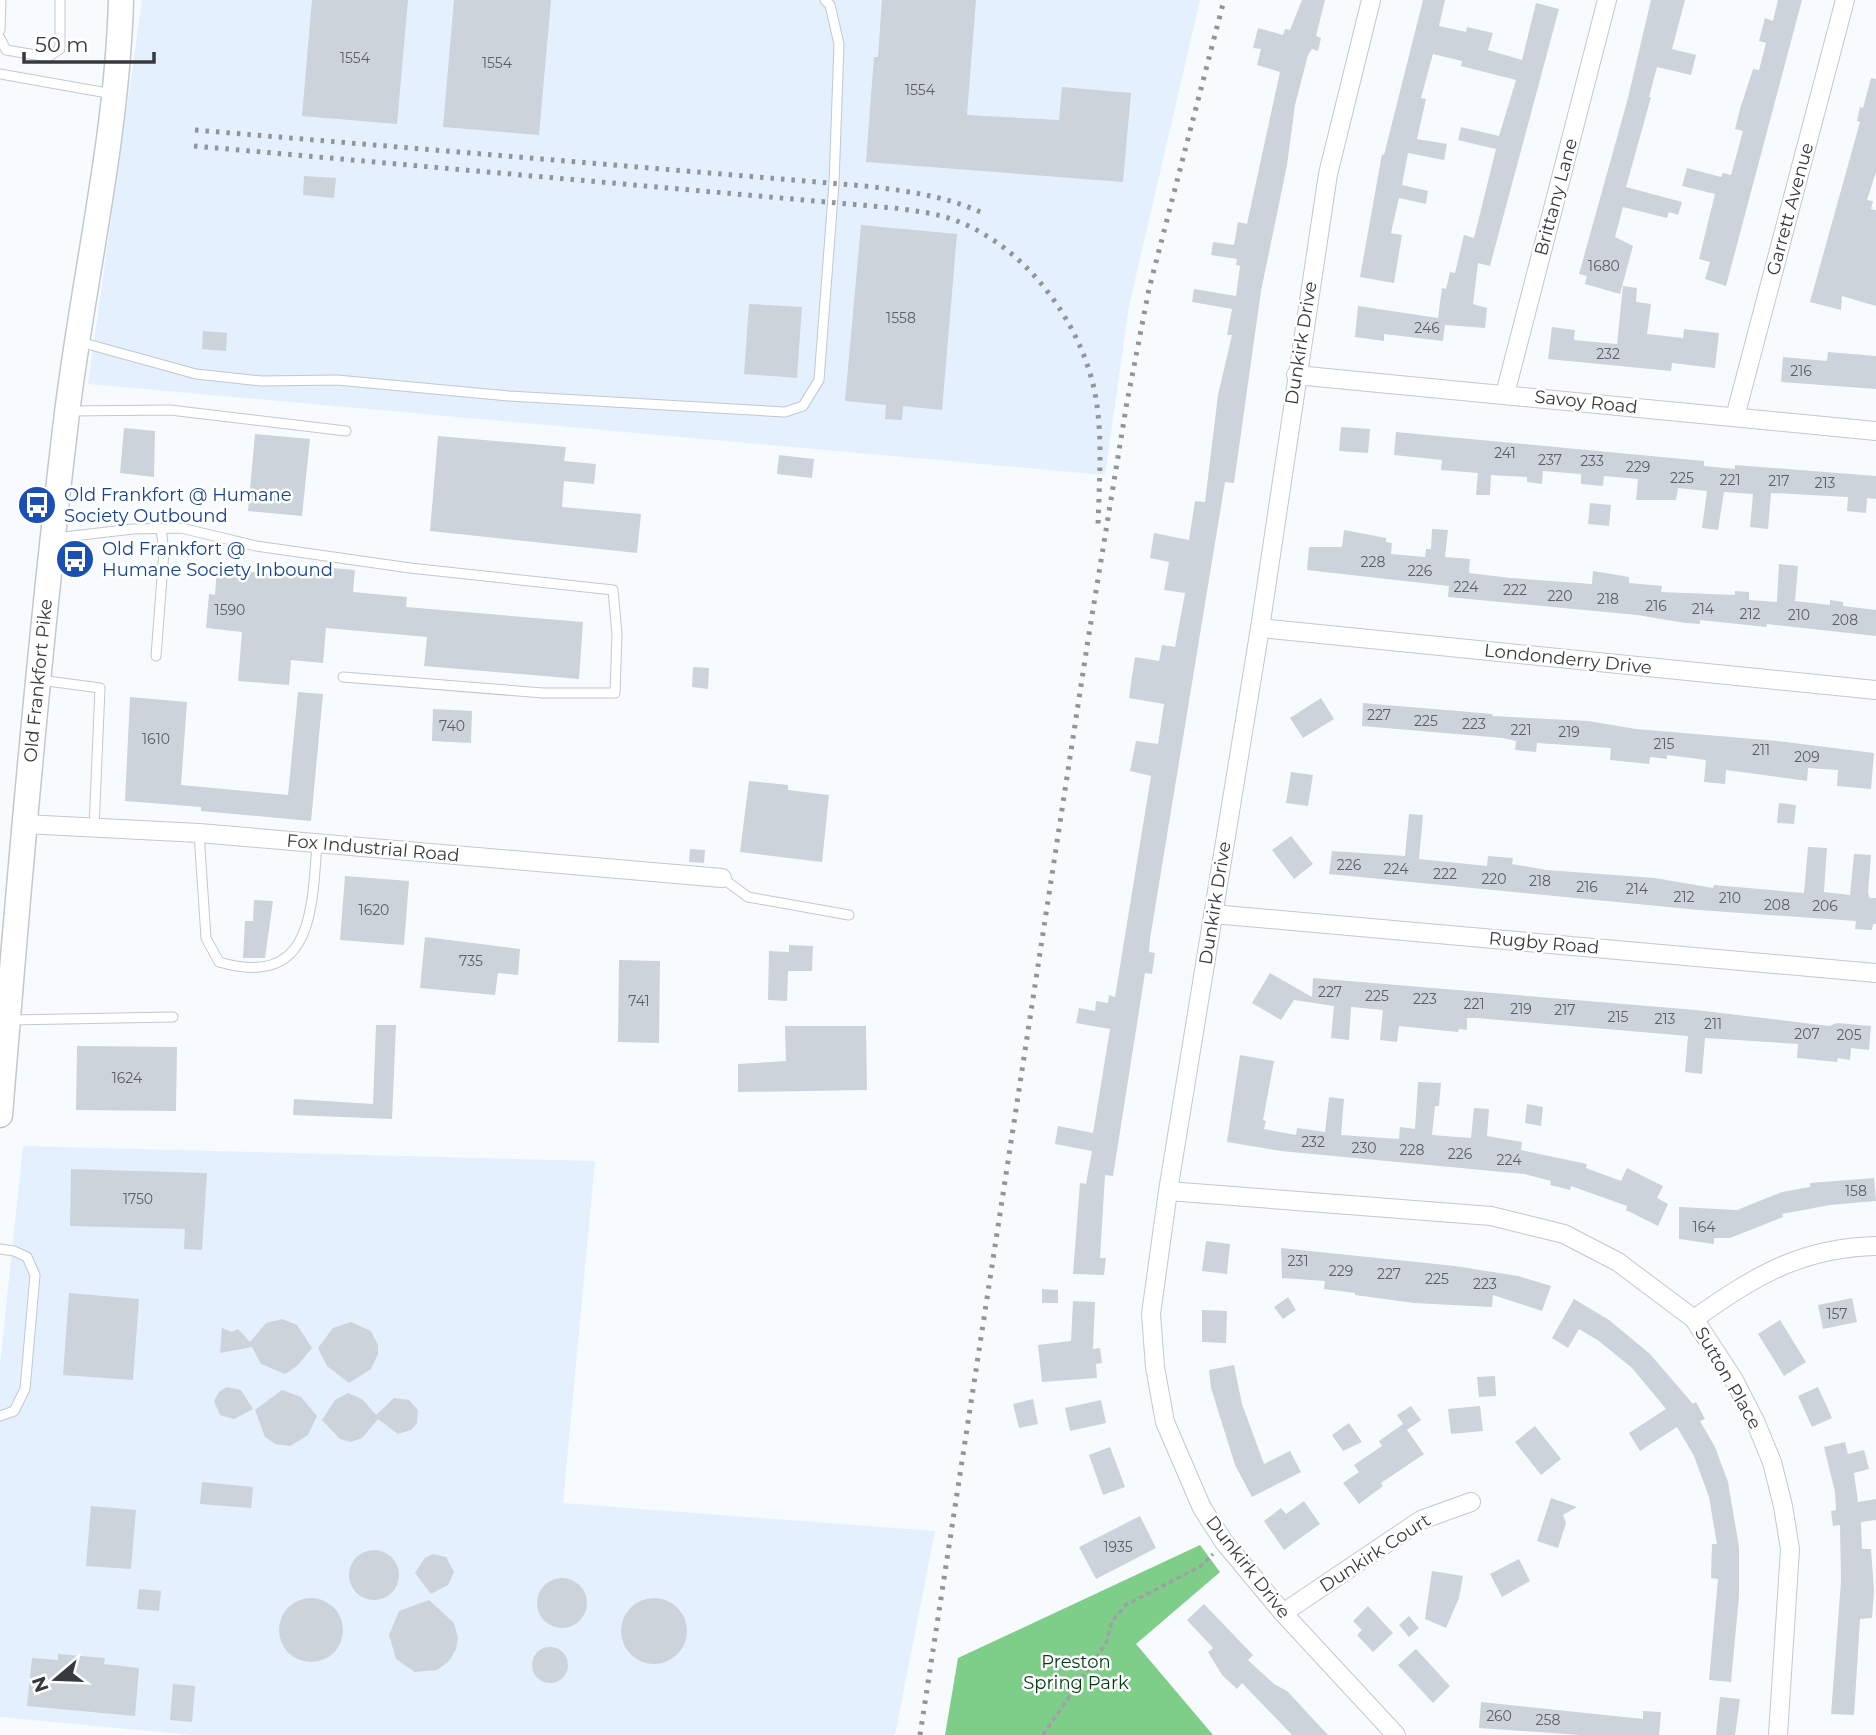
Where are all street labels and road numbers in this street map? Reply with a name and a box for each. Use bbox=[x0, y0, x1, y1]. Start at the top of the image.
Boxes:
street label: Brittany Lane bbox=[1530, 136, 1582, 258]
street label: Garrett Avenue bbox=[1762, 140, 1818, 278]
street label: Dunkirk Drive bbox=[1280, 280, 1322, 406]
street label: Savoy Road bbox=[1533, 386, 1639, 418]
street label: Old Frankfort Pike bbox=[19, 598, 57, 763]
street label: Londonderry Drive bbox=[1483, 639, 1653, 679]
street label: Fox Industrial Road bbox=[286, 829, 460, 867]
street label: Dunkirk Drive bbox=[1194, 840, 1236, 966]
street label: Rugby Road bbox=[1488, 927, 1600, 959]
street label: Sutton Place bbox=[1690, 1323, 1766, 1433]
street label: Dunkirk Court bbox=[1315, 1509, 1435, 1597]
street label: Dunkirk Drive bbox=[1201, 1511, 1295, 1623]

